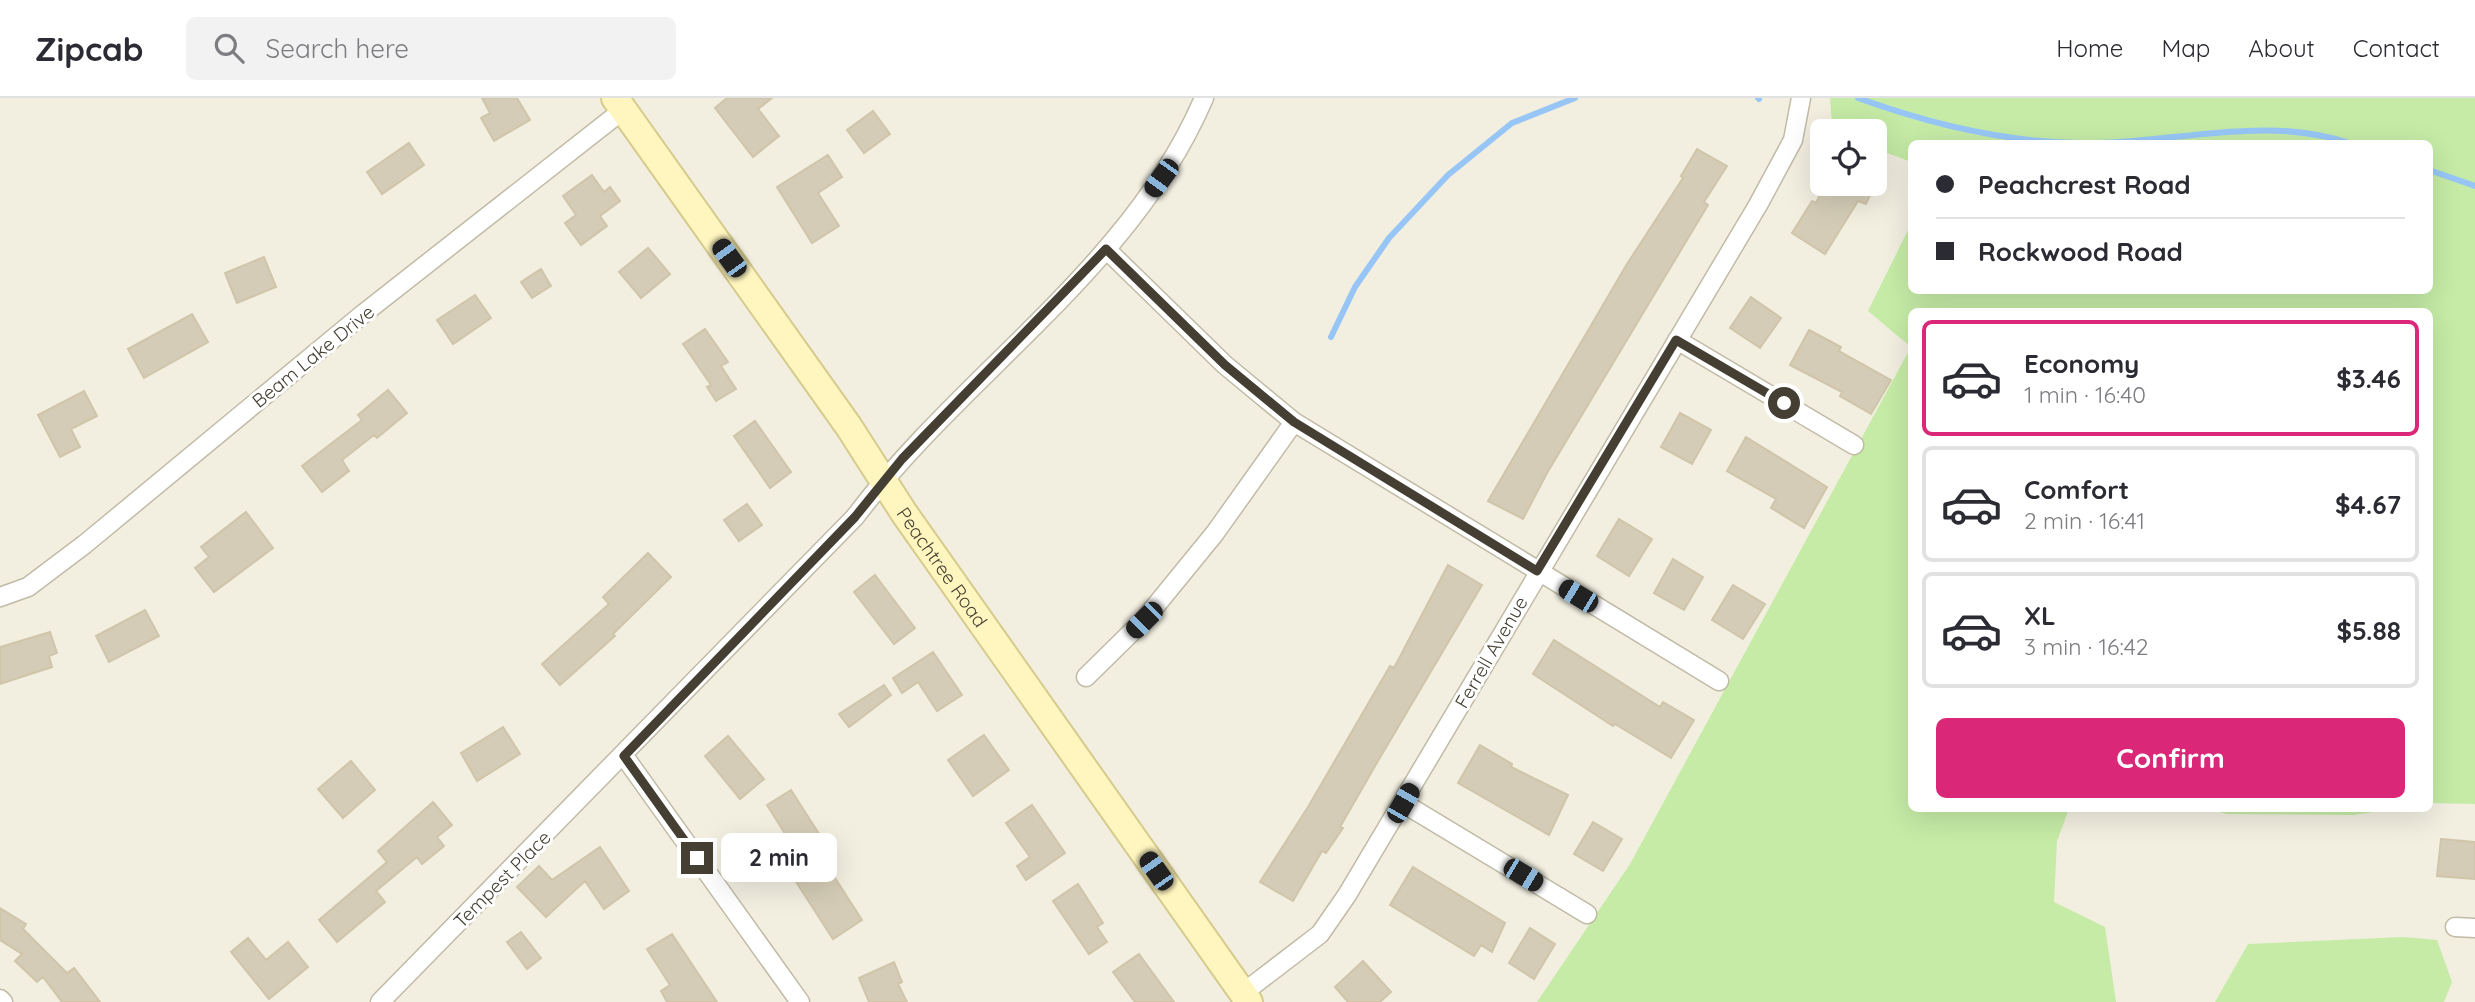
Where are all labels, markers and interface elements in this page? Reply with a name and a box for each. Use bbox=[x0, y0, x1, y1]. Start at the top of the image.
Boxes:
search box bbox=[186, 17, 676, 80]
text: Zipcab bbox=[35, 28, 144, 69]
icon: search bbox=[210, 29, 248, 67]
text: Search here bbox=[266, 32, 409, 65]
text: Home bbox=[2056, 33, 2123, 63]
text: Map bbox=[2161, 33, 2210, 63]
text: About bbox=[2248, 33, 2315, 63]
text: Contact bbox=[2353, 33, 2440, 63]
map controls bbox=[1810, 119, 1887, 196]
button: locate bbox=[1810, 119, 1887, 196]
car bbox=[1141, 155, 1182, 201]
text: Peachcrest Road bbox=[1978, 168, 2191, 201]
car bbox=[709, 235, 750, 281]
text: Rockwood Road bbox=[1978, 235, 2183, 268]
street label: Beam Lake Drive bbox=[247, 299, 379, 413]
icon: car bbox=[1940, 347, 2003, 410]
text: Economy bbox=[2024, 347, 2139, 380]
text: $3.46 bbox=[2336, 362, 2401, 395]
text: 1 min · 16:40 bbox=[2024, 380, 2146, 409]
route start bbox=[1768, 387, 1800, 419]
icon: car bbox=[1940, 473, 2003, 536]
text: Comfort bbox=[2024, 473, 2129, 506]
text: $4.67 bbox=[2335, 488, 2401, 521]
street label: Peachtree Road bbox=[892, 502, 993, 632]
text: 2 min · 16:41 bbox=[2024, 506, 2145, 535]
car bbox=[1555, 576, 1602, 616]
street label: Ferrell Avenue bbox=[1449, 592, 1533, 712]
car bbox=[1122, 598, 1167, 642]
icon: car bbox=[1940, 599, 2003, 662]
text: XL bbox=[2024, 599, 2056, 632]
text: $5.88 bbox=[2337, 614, 2401, 647]
text: 3 min · 16:42 bbox=[2024, 632, 2149, 661]
button: Confirm bbox=[1936, 718, 2405, 798]
car bbox=[1384, 780, 1423, 826]
street label: Tempest Place bbox=[448, 825, 556, 933]
callout: 2 min bbox=[722, 834, 837, 882]
route end bbox=[681, 842, 713, 874]
text: 2 min bbox=[749, 843, 809, 872]
car bbox=[1136, 848, 1177, 894]
car bbox=[1500, 855, 1547, 895]

